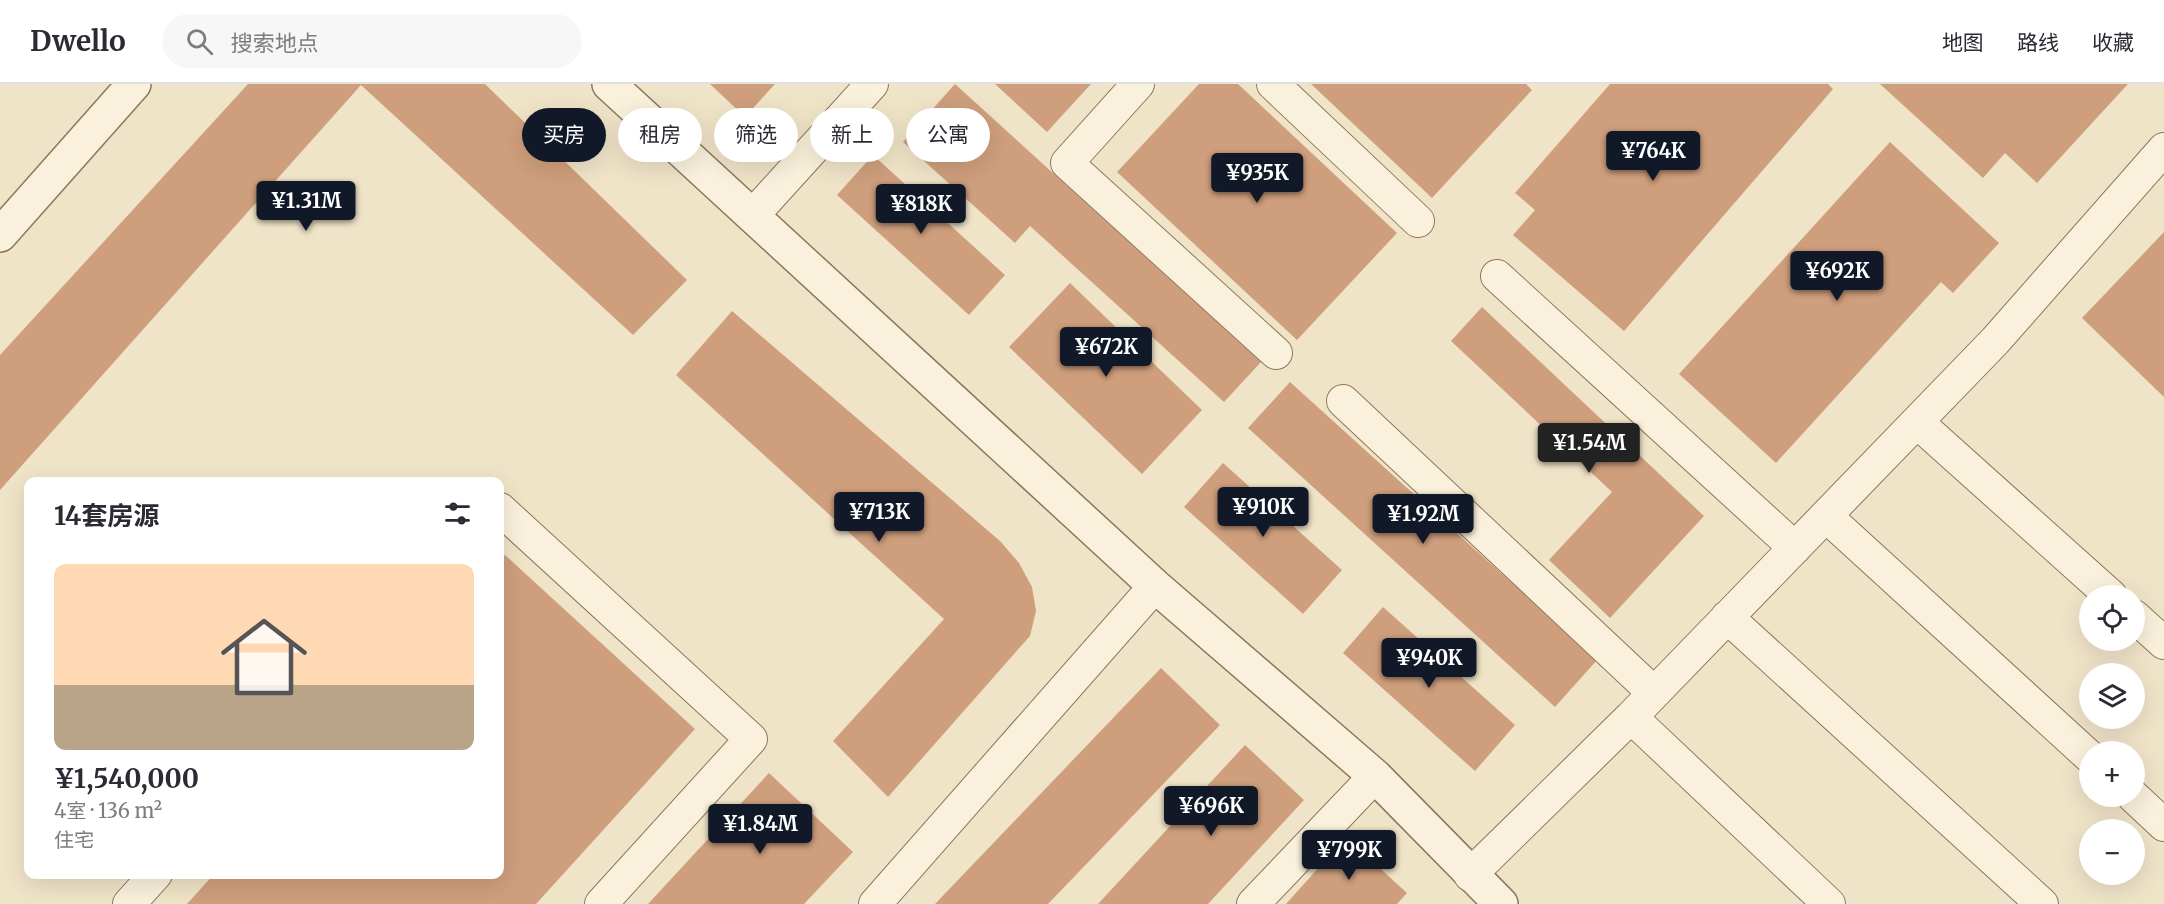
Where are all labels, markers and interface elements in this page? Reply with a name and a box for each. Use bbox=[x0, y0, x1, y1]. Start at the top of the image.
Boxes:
search box bbox=[162, 14, 582, 68]
text: Dwello bbox=[30, 23, 126, 59]
icon: search bbox=[183, 25, 216, 58]
text: 搜索地点 bbox=[231, 29, 319, 57]
text: 地图 bbox=[1942, 29, 1984, 56]
text: 路线 bbox=[2017, 29, 2059, 56]
text: 收藏 bbox=[2092, 29, 2134, 56]
chip: 买房 bbox=[522, 108, 606, 162]
chip: 租房 bbox=[618, 108, 702, 162]
chip: 筛选 bbox=[714, 108, 798, 162]
chip: 新上 bbox=[810, 108, 894, 162]
chip: 公寓 bbox=[906, 108, 990, 162]
pin: ¥764K bbox=[1611, 131, 1695, 182]
text: ¥764K bbox=[1620, 138, 1686, 163]
pin: ¥935K bbox=[1215, 153, 1299, 204]
text: ¥935K bbox=[1225, 160, 1289, 185]
pin: ¥1.31M bbox=[257, 181, 355, 232]
pin: ¥818K bbox=[879, 184, 963, 235]
text: ¥1.31M bbox=[270, 188, 342, 213]
text: ¥818K bbox=[890, 191, 952, 216]
pin: ¥692K bbox=[1795, 251, 1879, 302]
text: ¥692K bbox=[1804, 258, 1870, 283]
pin: ¥672K bbox=[1064, 327, 1148, 378]
text: ¥672K bbox=[1074, 334, 1138, 359]
pin: ¥1.54M bbox=[1540, 423, 1638, 474]
text: ¥1.54M bbox=[1552, 430, 1626, 455]
pin: ¥910K bbox=[1221, 487, 1305, 538]
pin: ¥713K bbox=[837, 492, 921, 543]
text: ¥910K bbox=[1232, 494, 1294, 519]
pin: ¥1.92M bbox=[1374, 494, 1472, 545]
icon: filters bbox=[441, 497, 474, 530]
text: 14套房源 bbox=[54, 499, 159, 532]
text: ¥713K bbox=[848, 499, 910, 524]
text: ¥1.92M bbox=[1387, 501, 1459, 526]
map controls bbox=[2079, 585, 2145, 885]
button: locate bbox=[2079, 585, 2145, 651]
icon: home bbox=[210, 603, 318, 711]
pin: ¥940K bbox=[1387, 638, 1471, 689]
text: ¥940K bbox=[1395, 645, 1463, 670]
button: layers bbox=[2079, 663, 2145, 729]
button: + bbox=[2079, 741, 2145, 807]
text: ¥1,540,000 bbox=[54, 762, 199, 795]
pin: ¥696K bbox=[1169, 786, 1253, 837]
text: ¥696K bbox=[1178, 793, 1244, 818]
text: 4室 · 136 m² bbox=[54, 798, 162, 823]
pin: ¥1.84M bbox=[711, 804, 809, 855]
text: ¥1.84M bbox=[722, 811, 798, 836]
button: − bbox=[2079, 819, 2145, 885]
text: 住宅 bbox=[54, 827, 94, 852]
pin: ¥799K bbox=[1307, 830, 1391, 881]
text: ¥799K bbox=[1316, 837, 1382, 862]

